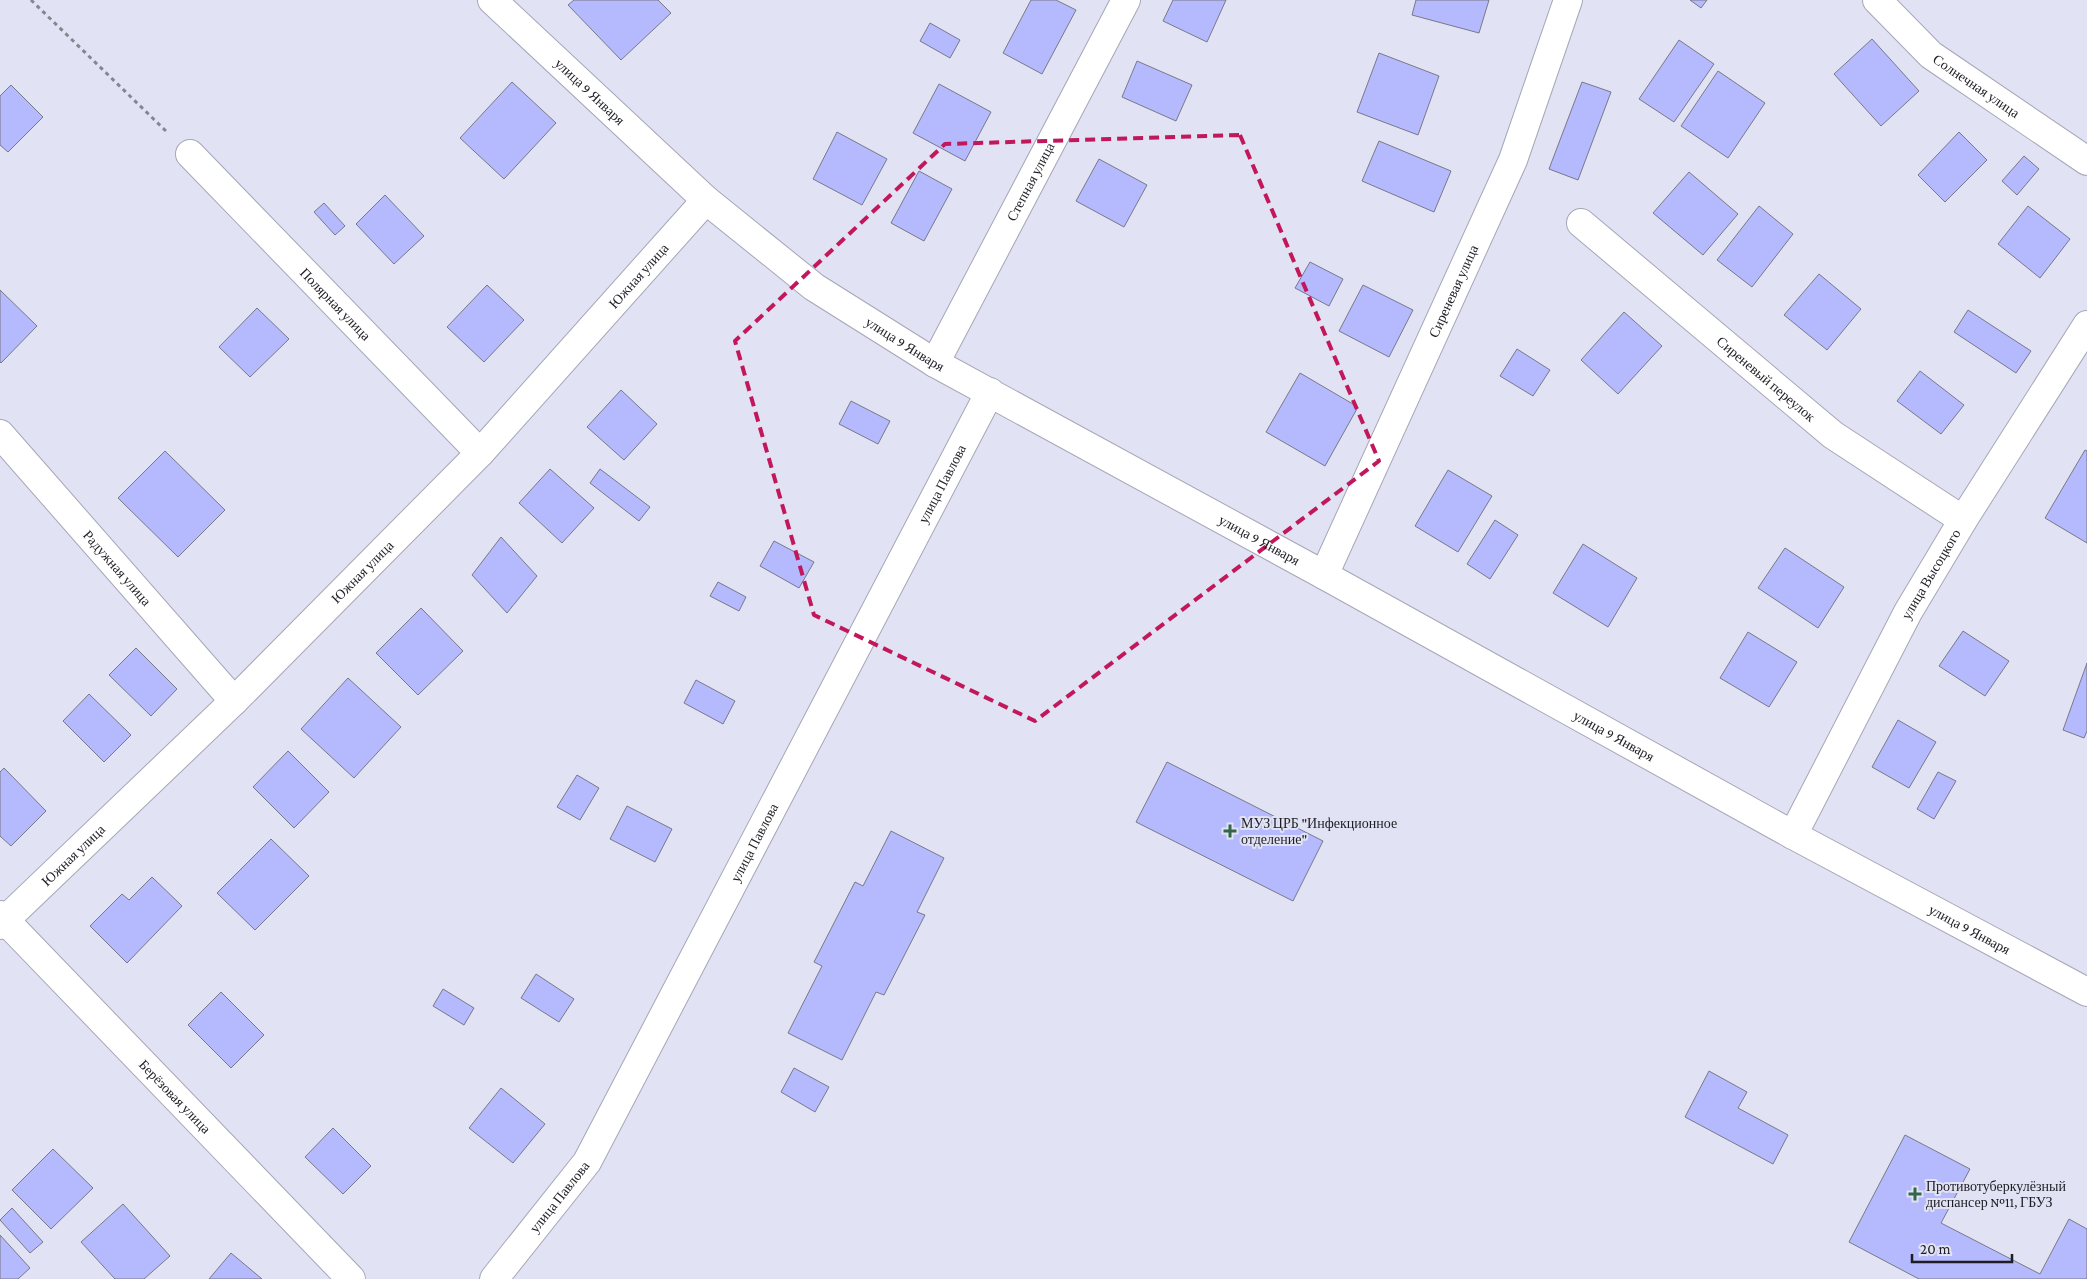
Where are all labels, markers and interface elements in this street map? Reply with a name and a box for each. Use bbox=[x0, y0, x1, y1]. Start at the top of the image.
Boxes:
street label: Солнечная улица bbox=[1930, 51, 2023, 121]
street label: улица 9 Января bbox=[552, 55, 629, 128]
street label: Степная улица bbox=[1003, 139, 1058, 224]
street label: Южная улица bbox=[605, 239, 672, 311]
street label: Сиреневая улица bbox=[1425, 241, 1482, 340]
street label: Полярная улица bbox=[297, 264, 375, 344]
street label: улица 9 Января bbox=[863, 313, 948, 375]
street label: Сиреневый переулок bbox=[1714, 333, 1819, 425]
street label: улица Павлова bbox=[915, 441, 970, 526]
street label: улица 9 Января bbox=[1216, 511, 1303, 569]
street label: улица Высоцкого bbox=[1898, 526, 1964, 622]
street label: Радужная улица bbox=[80, 527, 155, 609]
street label: Южная улица bbox=[328, 537, 397, 606]
street label: улица 9 Января bbox=[1571, 707, 1658, 765]
street label: улица Павлова bbox=[727, 800, 782, 885]
place label: МУЗ ЦРБ "Инфекционное отделение" bbox=[1241, 815, 1397, 847]
street label: Южная улица bbox=[38, 821, 109, 889]
marker: МУЗ ЦРБ "Инфекционное отделение" bbox=[1223, 824, 1237, 838]
street label: улица 9 Января bbox=[1926, 901, 2014, 958]
street label: Берёзовая улица bbox=[136, 1056, 215, 1137]
street label: улица Павлова bbox=[526, 1157, 593, 1236]
place label: Противотуберкулёзный диспансер №11, ГБУЗ bbox=[1926, 1178, 2066, 1210]
marker: Противотуберкулёзный диспансер №11, ГБУЗ bbox=[1908, 1187, 1922, 1201]
scale bar bbox=[1912, 1232, 2012, 1264]
text: 20 m bbox=[1920, 1241, 1951, 1257]

